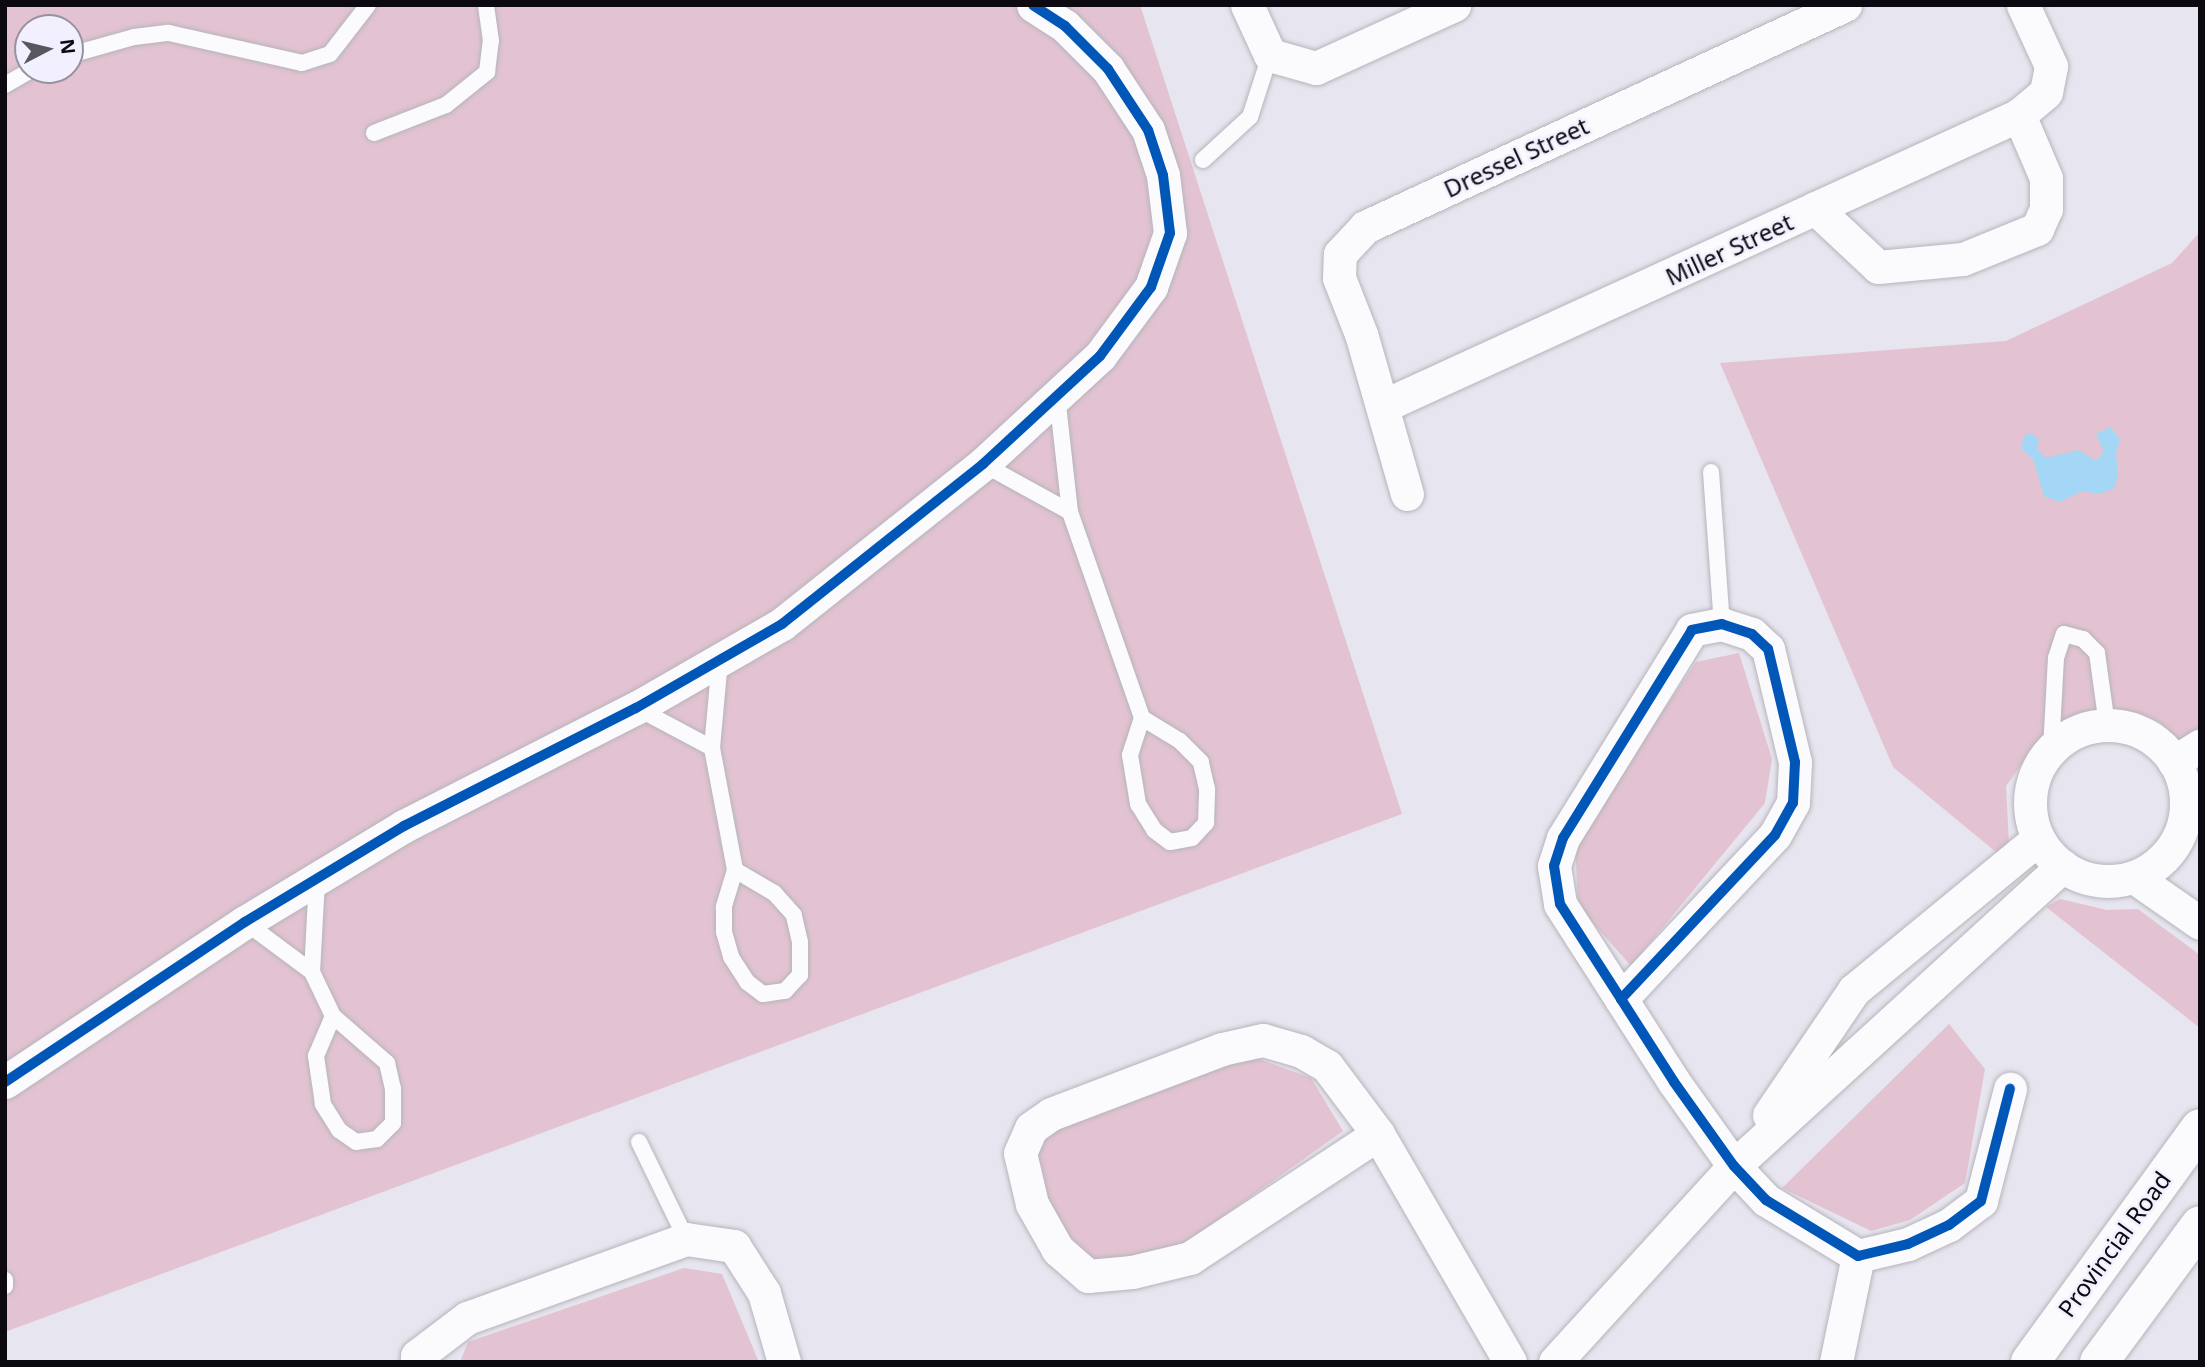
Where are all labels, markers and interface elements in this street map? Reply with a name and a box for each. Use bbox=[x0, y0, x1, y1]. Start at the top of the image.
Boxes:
north arrow bbox=[14, 14, 84, 84]
text: N bbox=[54, 37, 82, 56]
street label: Dressel Street bbox=[1439, 111, 1593, 203]
street label: Miller Street bbox=[1661, 207, 1797, 291]
street label: Provincial Road bbox=[2052, 1166, 2176, 1322]

